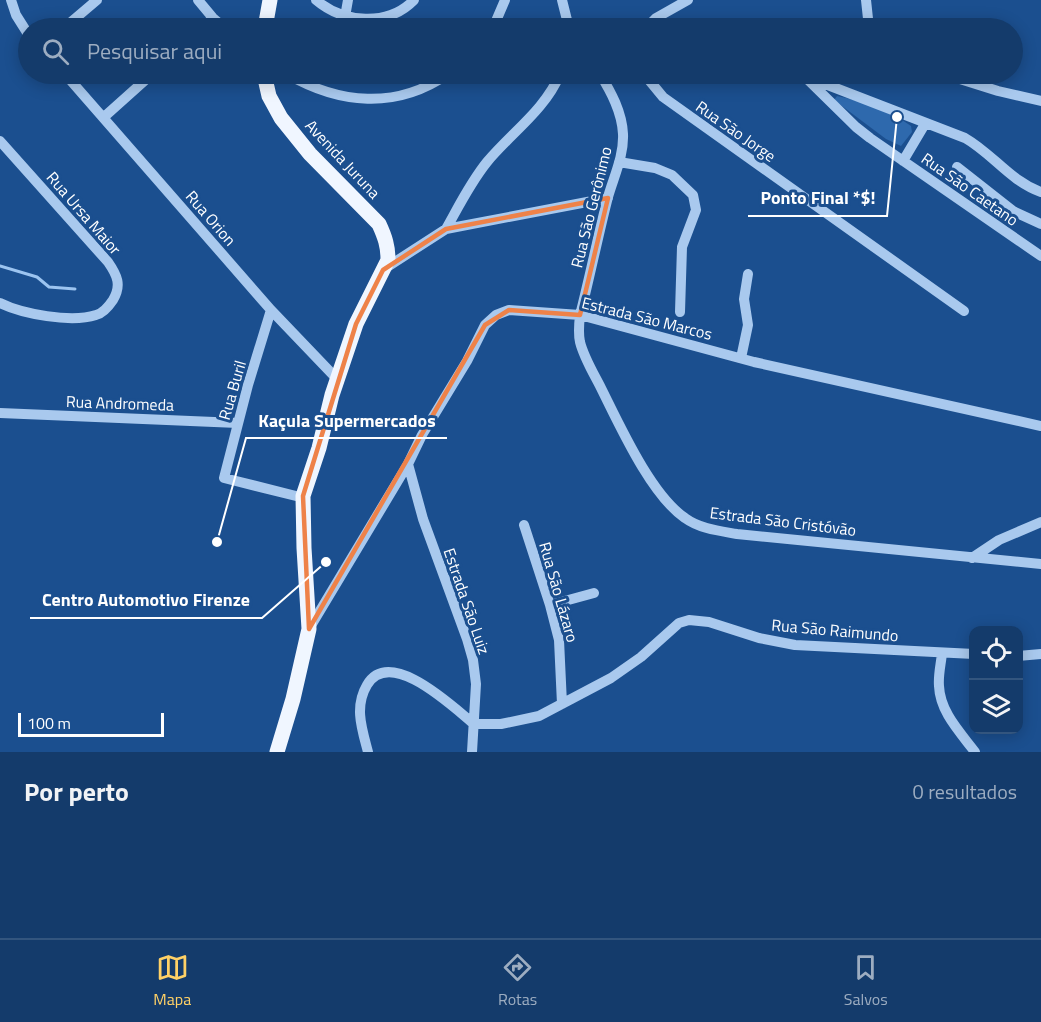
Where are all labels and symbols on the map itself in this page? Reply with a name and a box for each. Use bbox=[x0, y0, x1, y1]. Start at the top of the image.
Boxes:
street label: Rua São Jorge bbox=[691, 94, 781, 168]
street label: Avenida Juruna bbox=[300, 114, 386, 204]
street label: Rua São Gerônimo bbox=[564, 144, 618, 270]
street label: Rua São Caetano bbox=[916, 146, 1024, 232]
street label: Rua Ursa Maior bbox=[41, 166, 127, 260]
callout: Ponto Final *$! bbox=[748, 180, 887, 216]
text: Ponto Final *$! bbox=[760, 184, 876, 211]
street label: Rua Orion bbox=[180, 185, 242, 251]
street label: Estrada São Marcos bbox=[579, 290, 715, 346]
street label: Rua Buril bbox=[212, 357, 252, 423]
street label: Rua Andromeda bbox=[66, 389, 174, 417]
callout: Kaçula Supermercados bbox=[246, 402, 447, 438]
text: Kaçula Supermercados bbox=[258, 407, 436, 434]
street label: Estrada São Cristóvão bbox=[708, 500, 858, 542]
street label: Rua São Lázaro bbox=[533, 539, 585, 645]
street label: Estrada São Luiz bbox=[438, 545, 496, 657]
callout: Centro Automotivo Firenze bbox=[30, 582, 262, 618]
text: Centro Automotivo Firenze bbox=[42, 586, 250, 613]
street label: Rua São Raimundo bbox=[771, 613, 899, 647]
scale bar bbox=[18, 710, 164, 738]

